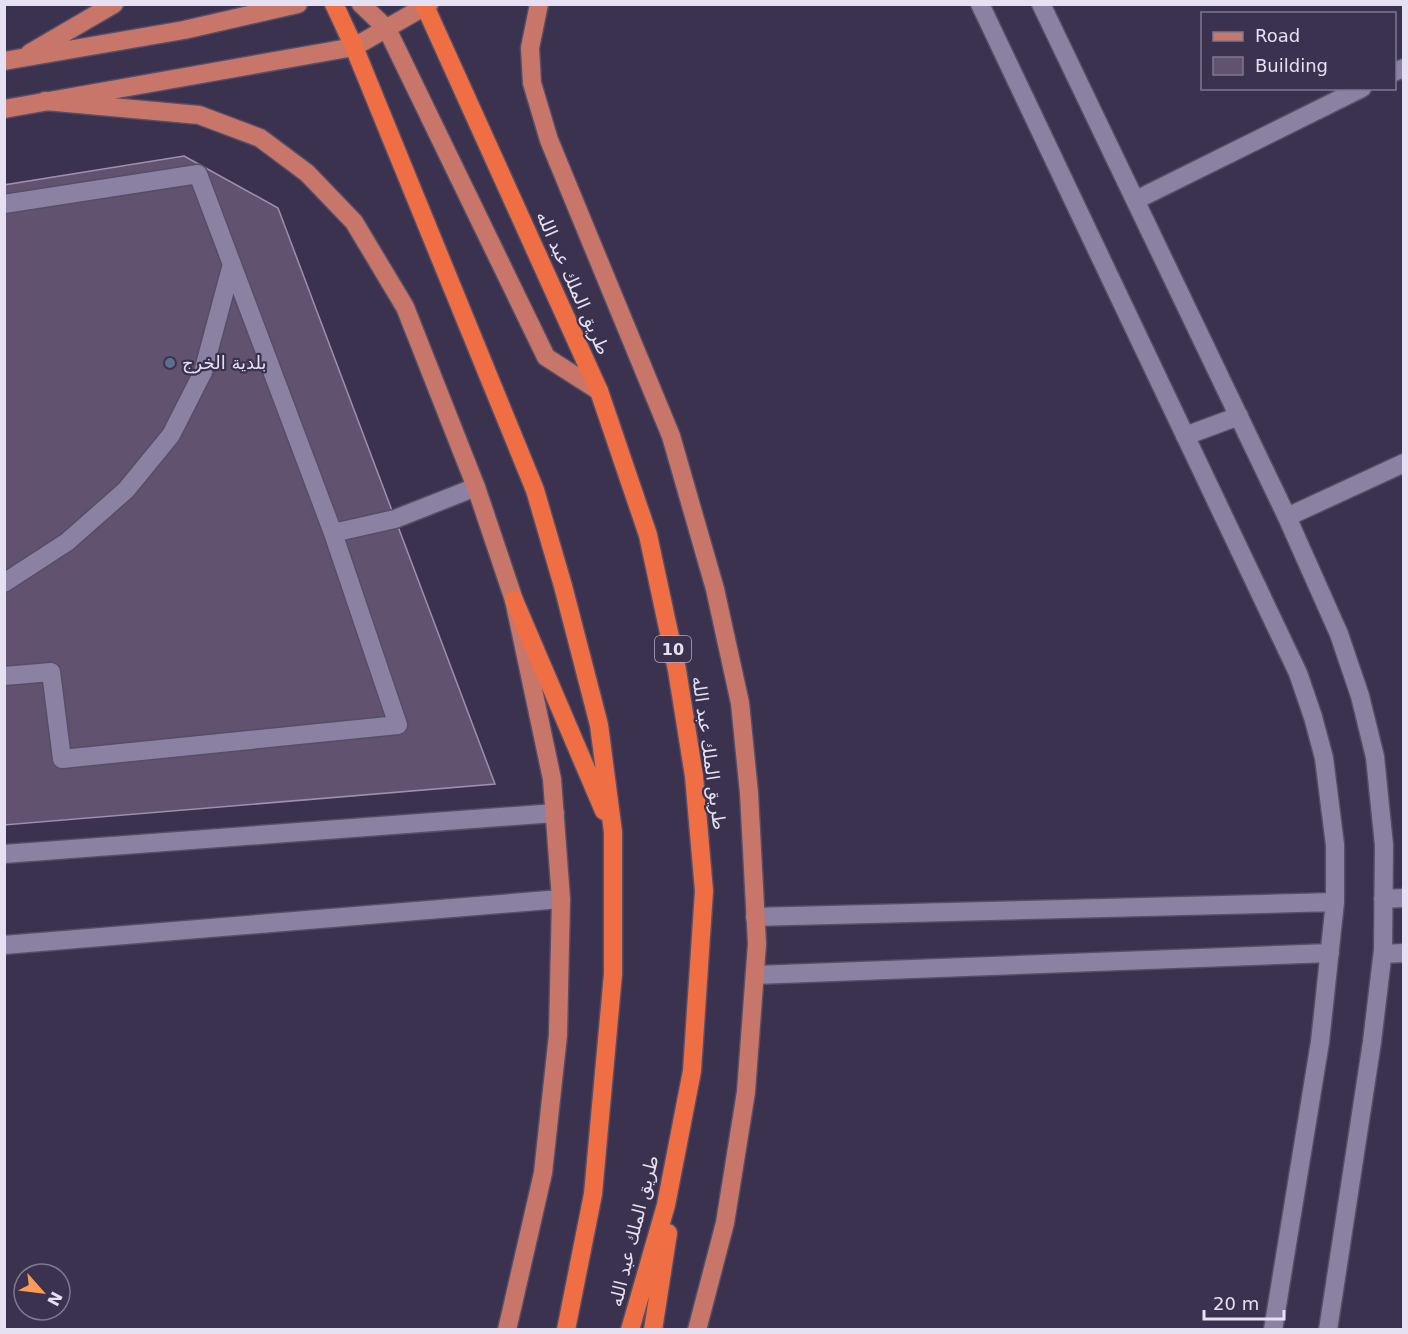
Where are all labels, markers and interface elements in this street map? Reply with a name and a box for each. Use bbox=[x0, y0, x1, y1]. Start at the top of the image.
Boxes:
legend bbox=[1201, 12, 1396, 90]
text: Road bbox=[1255, 25, 1300, 46]
text: Building bbox=[1255, 55, 1328, 76]
street label: طريق الملك عبد الله bbox=[531, 208, 615, 358]
place label: بلدية الخرج bbox=[182, 352, 266, 374]
marker: بلدية الخرج bbox=[163, 356, 177, 370]
road number: 10 bbox=[655, 636, 691, 662]
street label: طريق الملك عبد الله bbox=[687, 675, 731, 831]
street label: طريق الملك عبد الله bbox=[605, 1153, 663, 1309]
north arrow bbox=[12, 1262, 72, 1322]
scale bar bbox=[1204, 1283, 1284, 1321]
text: N bbox=[43, 1288, 66, 1309]
text: 20 m bbox=[1213, 1293, 1259, 1314]

